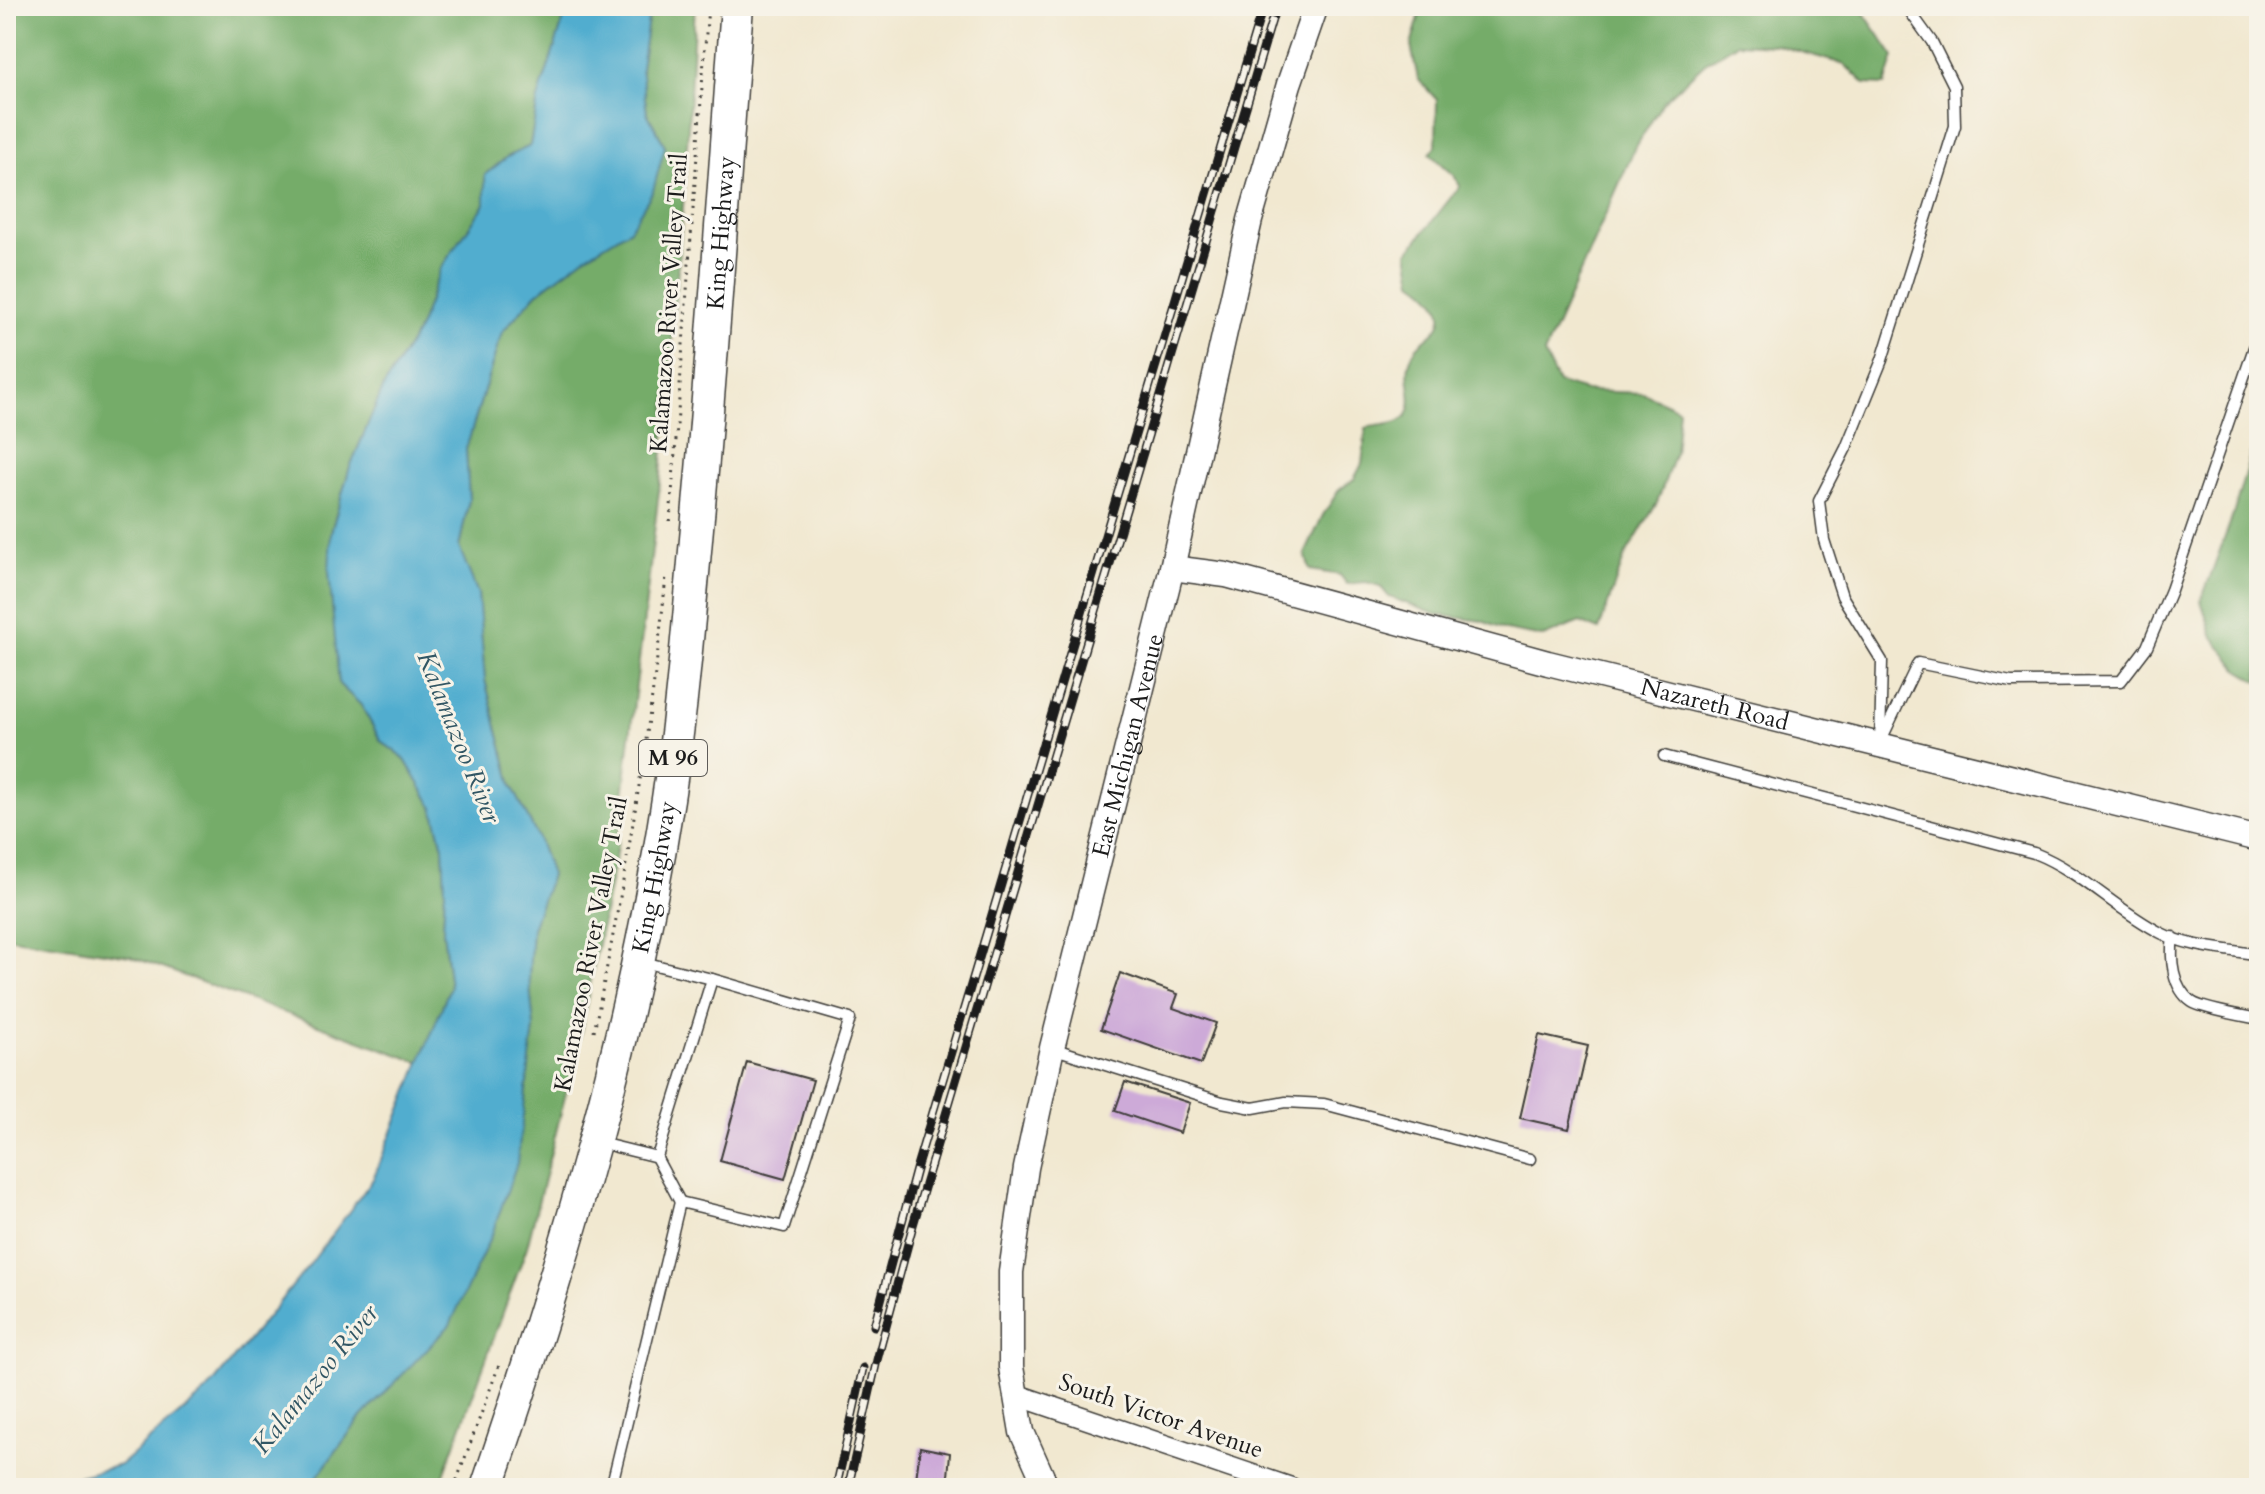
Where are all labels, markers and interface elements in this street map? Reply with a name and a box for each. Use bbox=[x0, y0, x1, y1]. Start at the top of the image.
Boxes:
street label: Kalamazoo River Valley Trail bbox=[642, 152, 696, 454]
street label: King Highway bbox=[699, 155, 743, 311]
street label: East Michigan Avenue bbox=[1084, 630, 1171, 861]
water label: Kalamazoo River bbox=[409, 646, 510, 830]
street label: Nazareth Road bbox=[1637, 670, 1792, 739]
road number: M 96 bbox=[639, 740, 707, 776]
street label: Kalamazoo River Valley Trail bbox=[546, 794, 636, 1094]
street label: King Highway bbox=[624, 798, 684, 956]
water label: Kalamazoo River bbox=[244, 1296, 387, 1461]
street label: South Victor Avenue bbox=[1054, 1366, 1268, 1466]

